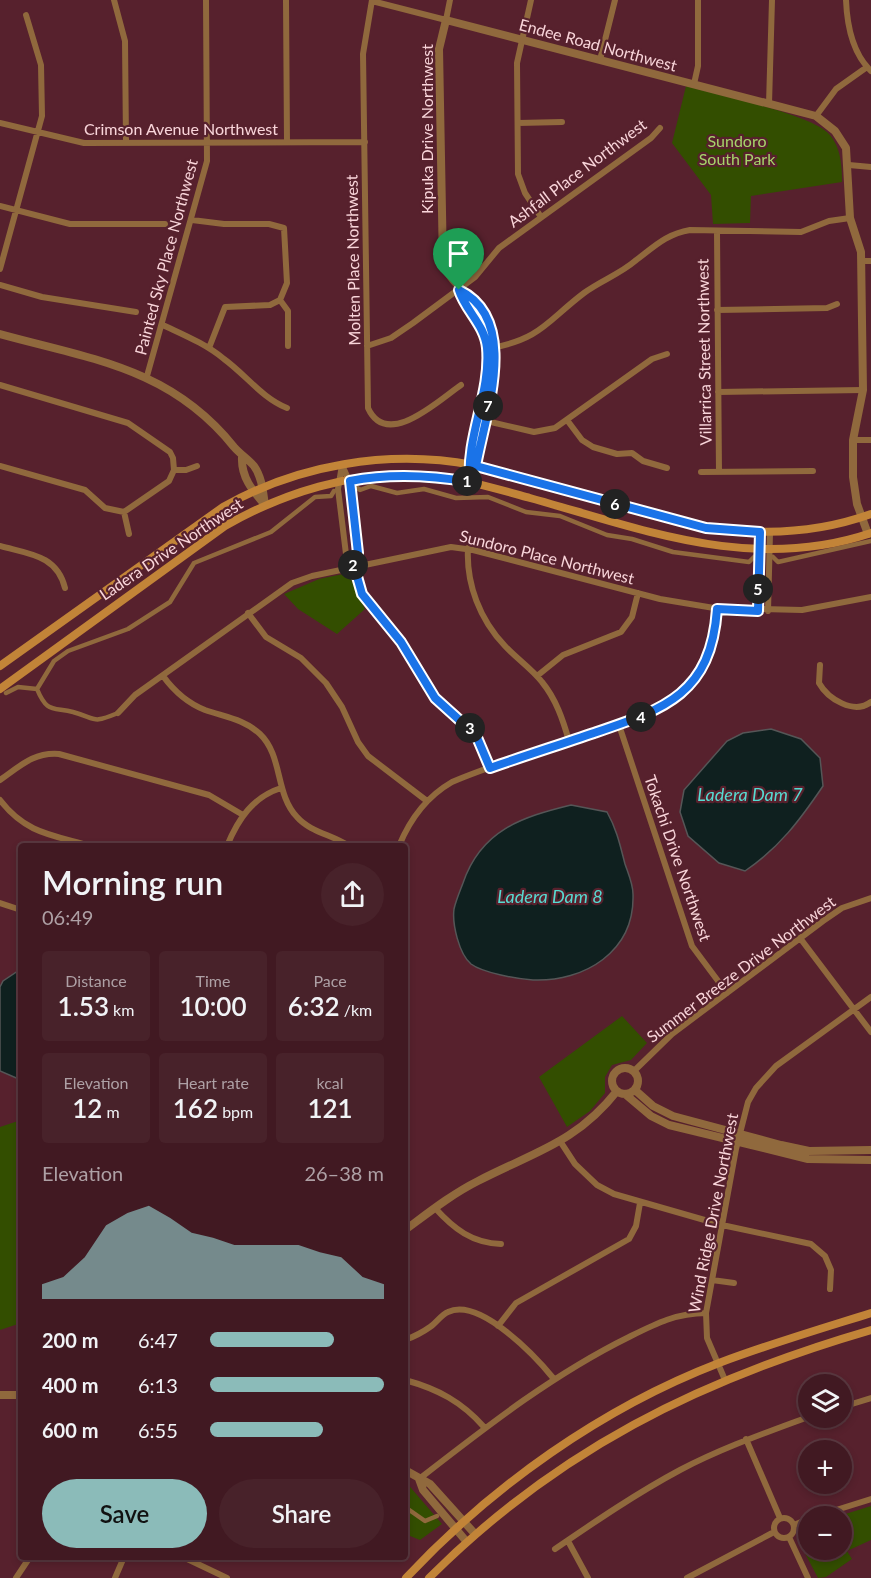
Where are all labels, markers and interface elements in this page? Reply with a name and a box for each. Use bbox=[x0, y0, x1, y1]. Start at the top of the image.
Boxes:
street label: Endee Road Northwest bbox=[517, 14, 679, 75]
street label: Kipuka Drive Northwest bbox=[417, 44, 436, 214]
street label: Ashfall Place Northwest bbox=[504, 114, 650, 231]
street label: Crimson Avenue Northwest bbox=[84, 119, 278, 138]
park label: Sundoro South Park bbox=[699, 131, 776, 168]
street label: Painted Sky Place Northwest bbox=[130, 157, 201, 357]
street label: Molten Place Northwest bbox=[342, 174, 363, 346]
pin bbox=[433, 228, 484, 290]
icon: arrive bbox=[442, 237, 475, 270]
street label: Villarrica Street Northwest bbox=[692, 258, 715, 445]
pin: 7 bbox=[473, 391, 503, 421]
text: 7 bbox=[483, 396, 493, 415]
pin: 1 bbox=[452, 466, 482, 496]
text: 1 bbox=[462, 471, 472, 490]
pin: 6 bbox=[600, 489, 630, 519]
street label: Ladera Drive Northwest bbox=[96, 493, 246, 604]
text: 6 bbox=[610, 494, 620, 513]
street label: Sundoro Place Northwest bbox=[458, 526, 637, 588]
pin: 2 bbox=[338, 550, 368, 580]
text: 2 bbox=[348, 555, 358, 574]
pin: 5 bbox=[743, 574, 773, 604]
text: 5 bbox=[753, 579, 763, 598]
pin: 4 bbox=[626, 702, 656, 732]
text: 4 bbox=[636, 707, 646, 726]
pin: 3 bbox=[455, 713, 485, 743]
text: 3 bbox=[465, 718, 475, 737]
street label: Tokachi Drive Northwest bbox=[641, 772, 716, 944]
water label: Ladera Dam 7 bbox=[697, 783, 803, 805]
text: Morning run bbox=[42, 862, 223, 902]
button: share bbox=[321, 863, 384, 926]
water label: Ladera Dam 8 bbox=[497, 885, 603, 907]
street label: Summer Breeze Drive Northwest bbox=[643, 891, 839, 1046]
text: 06:49 bbox=[42, 905, 93, 929]
text: Distance bbox=[65, 971, 127, 990]
text: Time bbox=[196, 971, 230, 990]
text: Pace bbox=[313, 971, 347, 990]
text: 1.53 bbox=[58, 990, 109, 1022]
text: 10:00 bbox=[180, 990, 246, 1022]
text: 6:32 bbox=[288, 990, 340, 1022]
text: km bbox=[109, 1000, 134, 1019]
text: /km bbox=[340, 1000, 372, 1019]
text: Elevation bbox=[64, 1073, 129, 1092]
text: Heart rate bbox=[177, 1073, 249, 1092]
text: kcal bbox=[316, 1073, 344, 1092]
text: 12 bbox=[72, 1092, 102, 1124]
text: 162 bbox=[173, 1092, 218, 1124]
text: 121 bbox=[307, 1092, 353, 1124]
text: m bbox=[102, 1102, 120, 1121]
text: bpm bbox=[218, 1102, 253, 1121]
street label: Wind Ridge Drive Northwest bbox=[684, 1111, 741, 1314]
text: Elevation bbox=[42, 1161, 123, 1185]
text: 26–38 m bbox=[304, 1161, 384, 1185]
text: 200 m bbox=[42, 1328, 98, 1352]
text: 6:47 bbox=[138, 1328, 178, 1352]
text: 400 m bbox=[42, 1373, 98, 1397]
text: 6:13 bbox=[138, 1373, 178, 1397]
map controls bbox=[798, 1374, 852, 1560]
button: layers bbox=[798, 1374, 852, 1428]
text: 600 m bbox=[42, 1418, 98, 1442]
text: 6:55 bbox=[138, 1418, 178, 1442]
button: + bbox=[798, 1440, 852, 1494]
button: Save bbox=[42, 1479, 207, 1548]
button: Share bbox=[219, 1479, 384, 1548]
button: − bbox=[798, 1506, 852, 1560]

